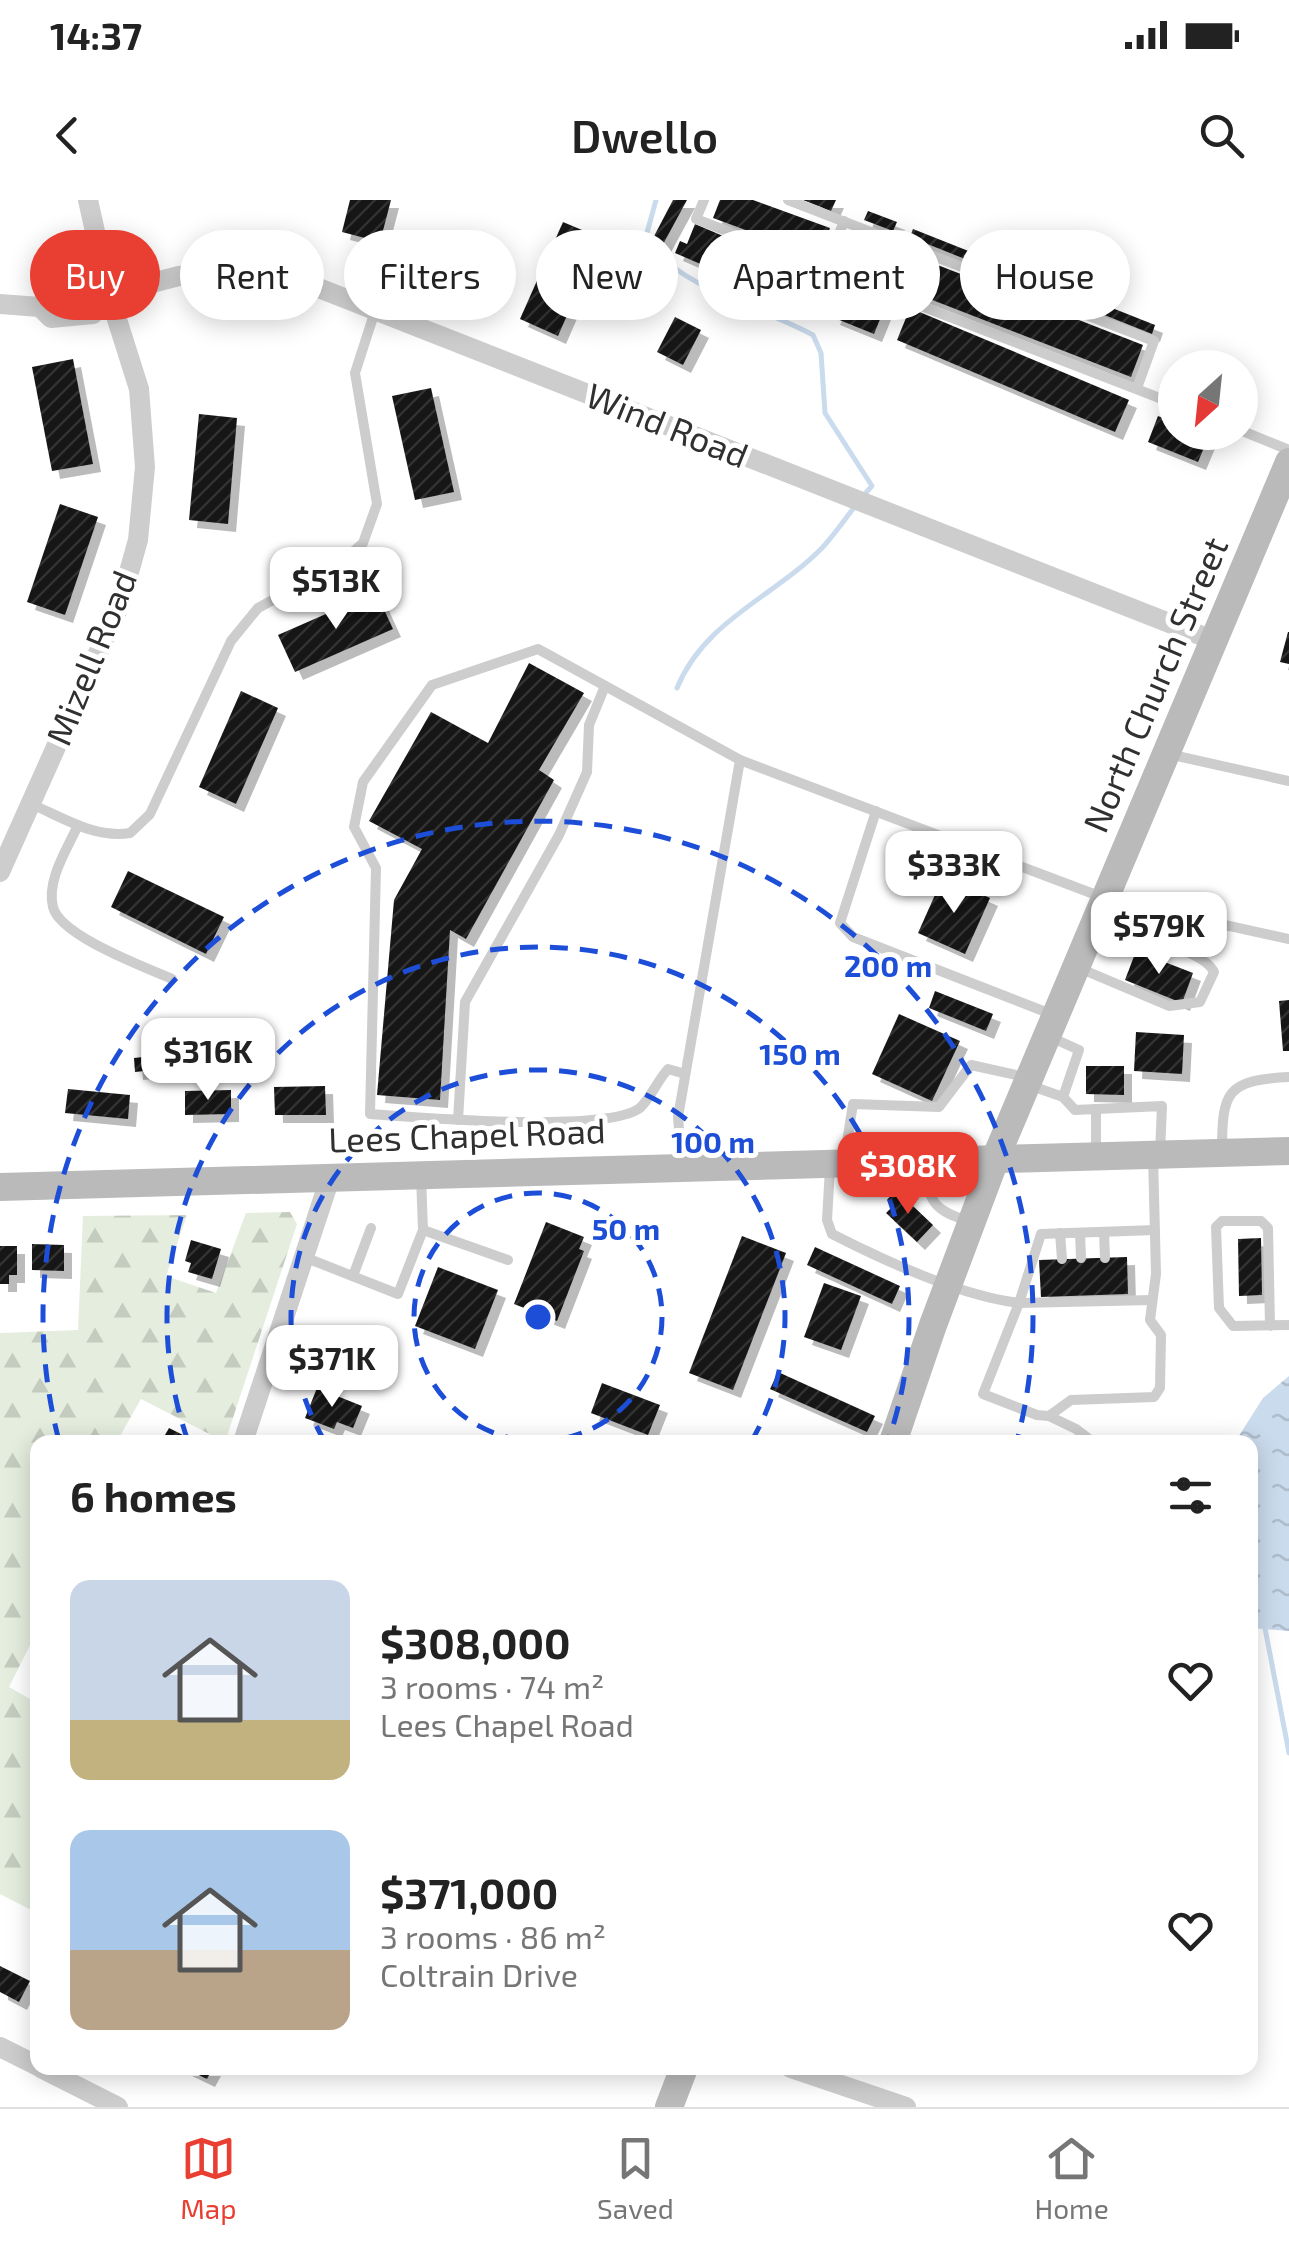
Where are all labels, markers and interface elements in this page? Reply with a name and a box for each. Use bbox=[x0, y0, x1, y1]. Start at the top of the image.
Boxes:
text: 14:37 bbox=[50, 12, 142, 58]
icon: back bbox=[40, 108, 95, 163]
text: Dwello bbox=[571, 108, 718, 162]
icon: search bbox=[1194, 108, 1249, 163]
chip: Buy bbox=[30, 230, 160, 320]
chip: Rent bbox=[180, 230, 324, 320]
chip: Filters bbox=[344, 230, 516, 320]
chip: New bbox=[536, 230, 678, 320]
chip: Apartment bbox=[698, 230, 940, 320]
chip: House bbox=[960, 230, 1130, 320]
north arrow bbox=[1158, 350, 1258, 450]
map controls bbox=[1158, 350, 1258, 450]
street label: Wind Road bbox=[581, 373, 755, 476]
street label: North Church Street bbox=[1073, 530, 1235, 838]
pin: $513K bbox=[266, 547, 406, 632]
text: $513K bbox=[292, 560, 380, 598]
street label: Mizell Road bbox=[36, 564, 144, 751]
pin: $333K bbox=[884, 831, 1024, 916]
text: $333K bbox=[907, 844, 1001, 882]
pin: $579K bbox=[1089, 892, 1229, 977]
text: $579K bbox=[1113, 905, 1205, 943]
text: 200 m bbox=[844, 947, 932, 983]
pin: $316K bbox=[138, 1018, 278, 1103]
text: $316K bbox=[163, 1031, 253, 1069]
text: 150 m bbox=[759, 1035, 841, 1071]
street label: Lees Chapel Road bbox=[327, 1108, 606, 1160]
text: 100 m bbox=[671, 1123, 755, 1159]
pin: $308K bbox=[838, 1132, 978, 1217]
text: $308K bbox=[859, 1145, 957, 1183]
text: 50 m bbox=[592, 1210, 660, 1246]
centre of rings bbox=[520, 1299, 556, 1335]
pin: $371K bbox=[262, 1325, 402, 1410]
text: $371K bbox=[288, 1338, 376, 1376]
icon: filters bbox=[1163, 1468, 1218, 1523]
text: 6 homes bbox=[70, 1470, 237, 1520]
text: $308,000 bbox=[380, 1617, 571, 1667]
icon: home bbox=[150, 1620, 270, 1740]
icon: heart bbox=[1163, 1653, 1218, 1708]
text: 3 rooms · 74 m² bbox=[380, 1667, 604, 1705]
text: Lees Chapel Road bbox=[380, 1705, 634, 1743]
text: $371,000 bbox=[380, 1867, 558, 1917]
icon: home bbox=[150, 1870, 270, 1990]
icon: heart bbox=[1163, 1903, 1218, 1958]
text: 3 rooms · 86 m² bbox=[380, 1917, 606, 1955]
text: Coltrain Drive bbox=[380, 1955, 578, 1993]
tab: Map bbox=[180, 2131, 236, 2225]
tab: Saved bbox=[597, 2131, 674, 2225]
tab: Home bbox=[1035, 2131, 1109, 2225]

